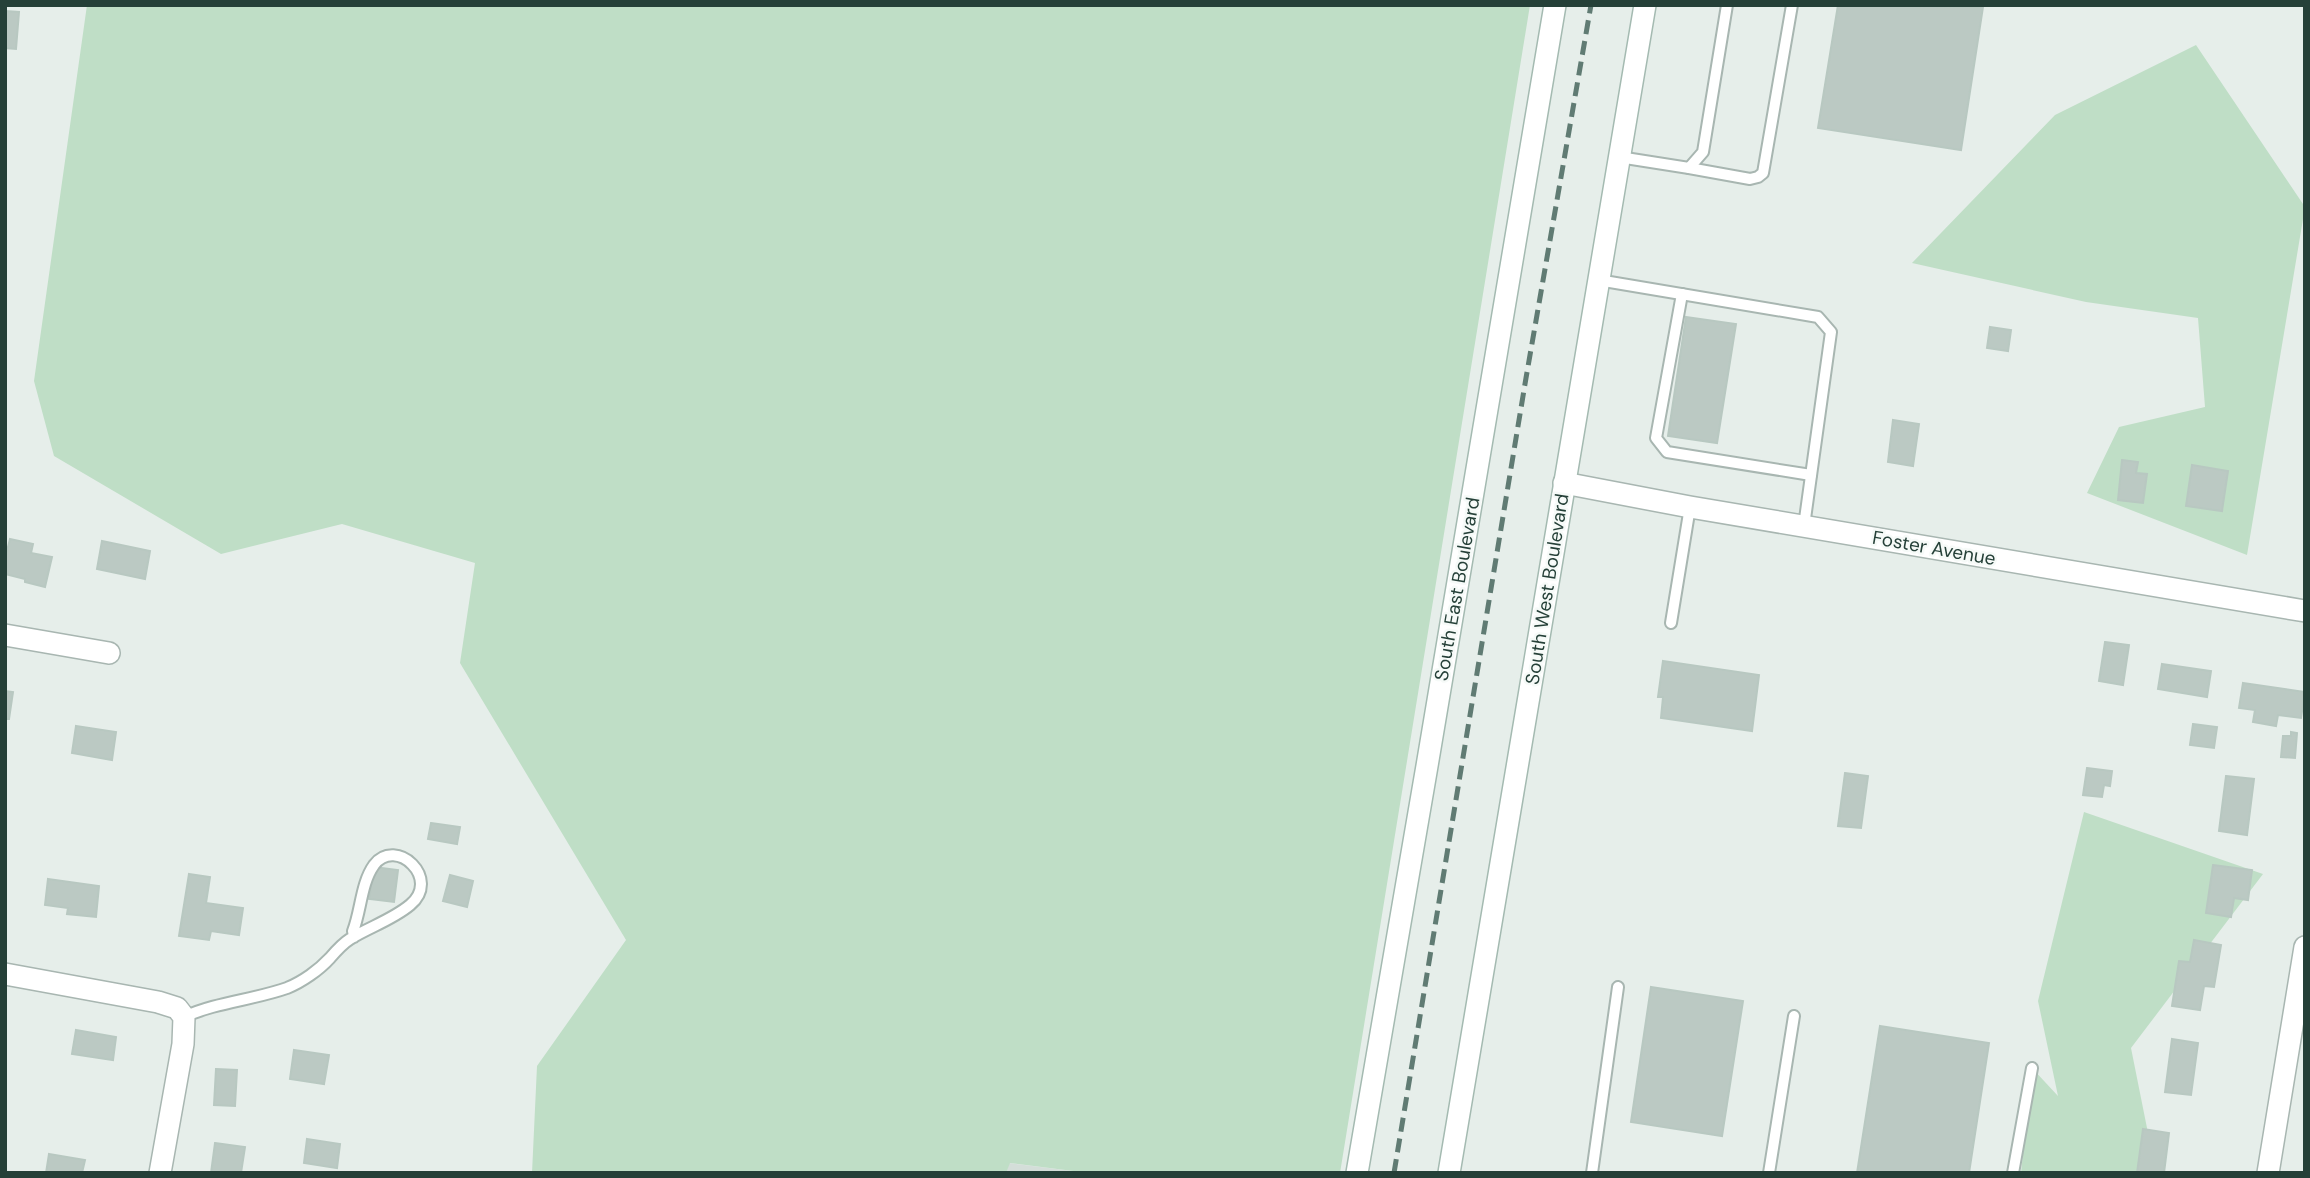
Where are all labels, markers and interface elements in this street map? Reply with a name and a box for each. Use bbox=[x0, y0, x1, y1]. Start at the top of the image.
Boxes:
street label: South West Boulevard bbox=[1520, 492, 1574, 686]
street label: South East Boulevard bbox=[1429, 495, 1485, 683]
street label: Foster Avenue bbox=[1870, 525, 1998, 571]

